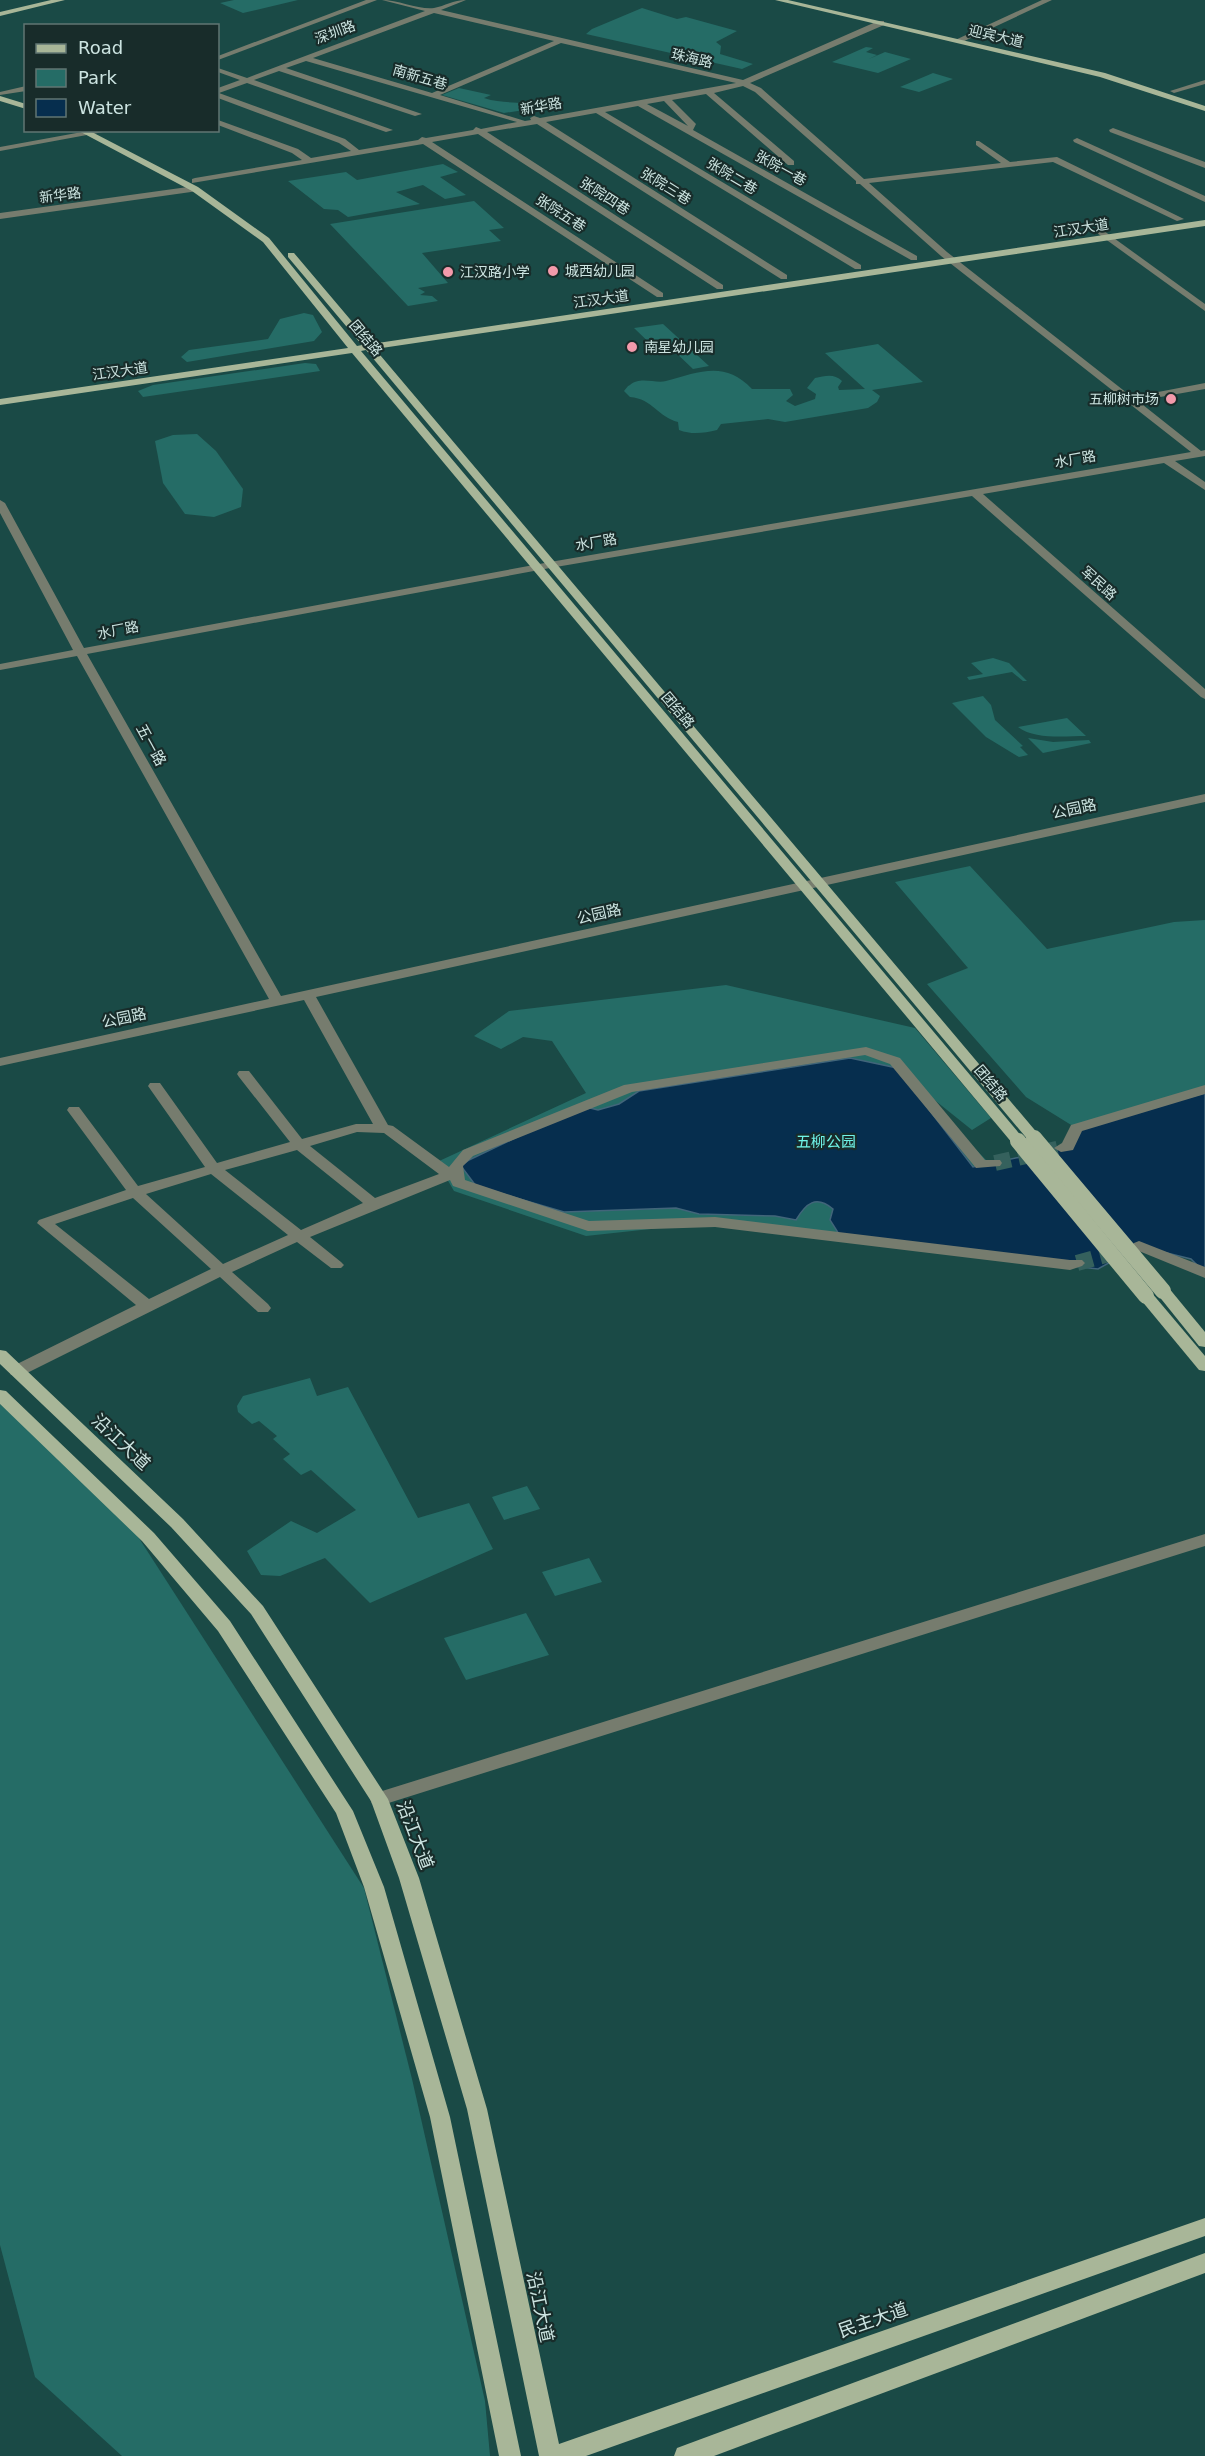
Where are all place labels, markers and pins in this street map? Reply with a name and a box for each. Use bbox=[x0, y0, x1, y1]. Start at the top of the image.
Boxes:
place label: 城西幼儿园 bbox=[565, 263, 635, 279]
place label: 江汉路小学 bbox=[460, 264, 530, 280]
marker: 城西幼儿园 bbox=[546, 264, 560, 278]
marker: 江汉路小学 bbox=[441, 265, 455, 279]
place label: 南星幼儿园 bbox=[644, 339, 714, 355]
marker: 南星幼儿园 bbox=[625, 340, 639, 354]
place label: 五柳树市场 bbox=[1089, 391, 1159, 407]
marker: 五柳树市场 bbox=[1164, 392, 1178, 406]

